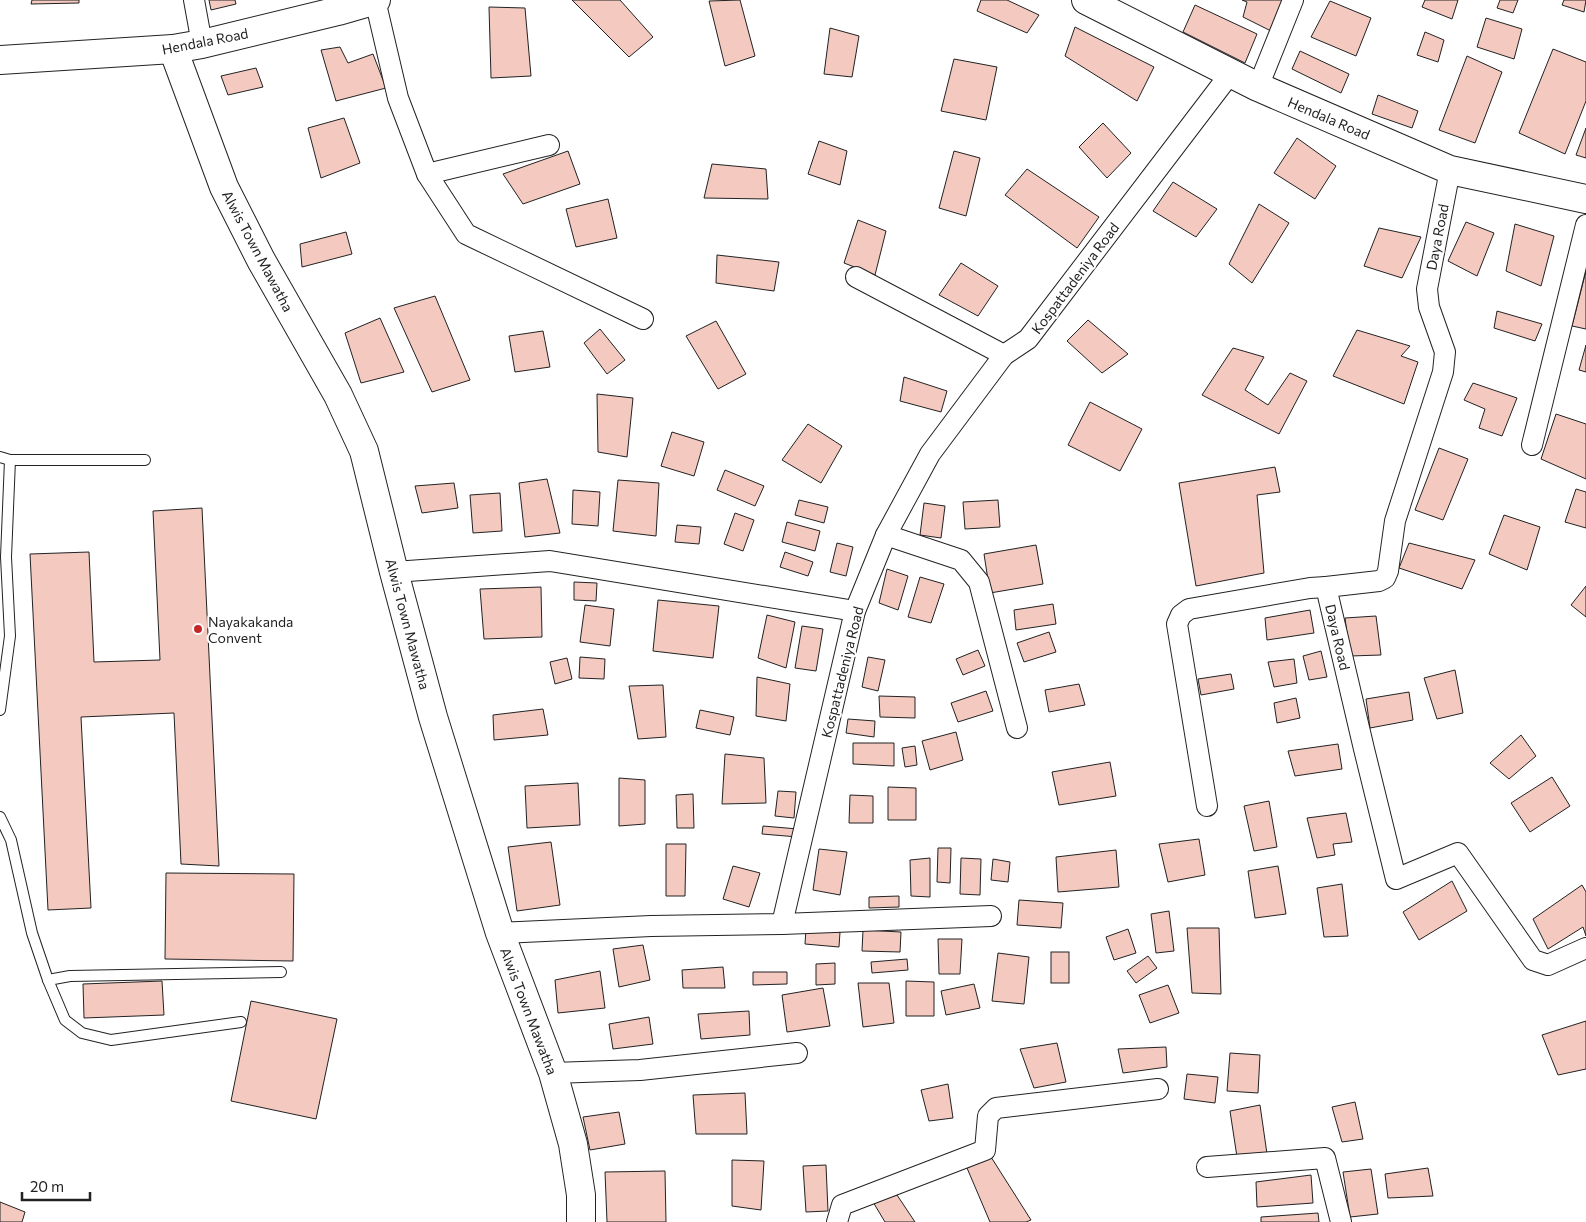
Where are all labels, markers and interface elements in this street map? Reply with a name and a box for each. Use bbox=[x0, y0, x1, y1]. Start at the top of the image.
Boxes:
street label: Hendala Road bbox=[160, 24, 250, 58]
street label: Hendala Road bbox=[1285, 93, 1373, 143]
street label: Alwis Town Mawatha bbox=[219, 187, 297, 315]
street label: Daya Road bbox=[1422, 202, 1452, 272]
street label: Kospattadeniya Road bbox=[1028, 219, 1122, 337]
street label: Alwis Town Mawatha bbox=[382, 557, 434, 691]
street label: Daya Road bbox=[1322, 602, 1354, 672]
street label: Kospattadeniya Road bbox=[817, 605, 867, 739]
place label: Nayakakanda Convent bbox=[208, 613, 293, 646]
marker: Nayakakanda Convent bbox=[192, 623, 204, 635]
street label: Alwis Town Mawatha bbox=[497, 945, 561, 1077]
scale bar bbox=[22, 1170, 90, 1202]
text: 20 m bbox=[30, 1177, 64, 1195]

